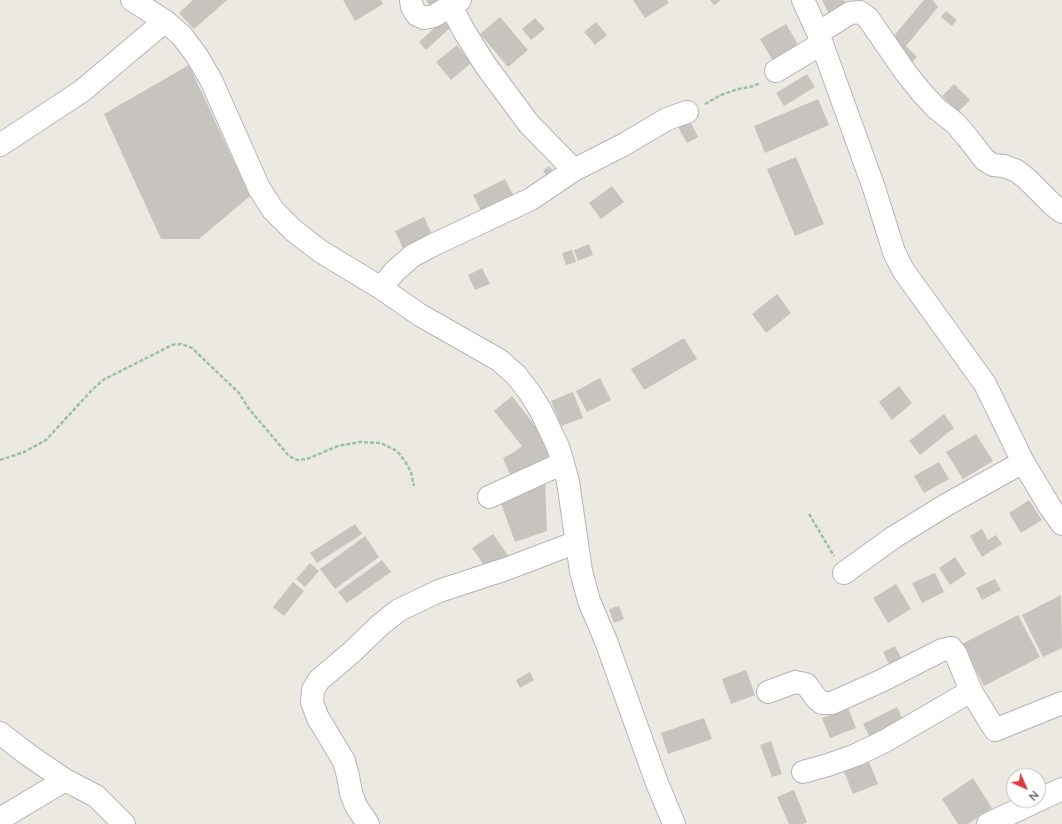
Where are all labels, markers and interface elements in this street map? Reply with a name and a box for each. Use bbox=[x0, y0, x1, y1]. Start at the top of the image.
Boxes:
north arrow bbox=[1006, 768, 1046, 808]
text: N bbox=[1027, 789, 1042, 804]

